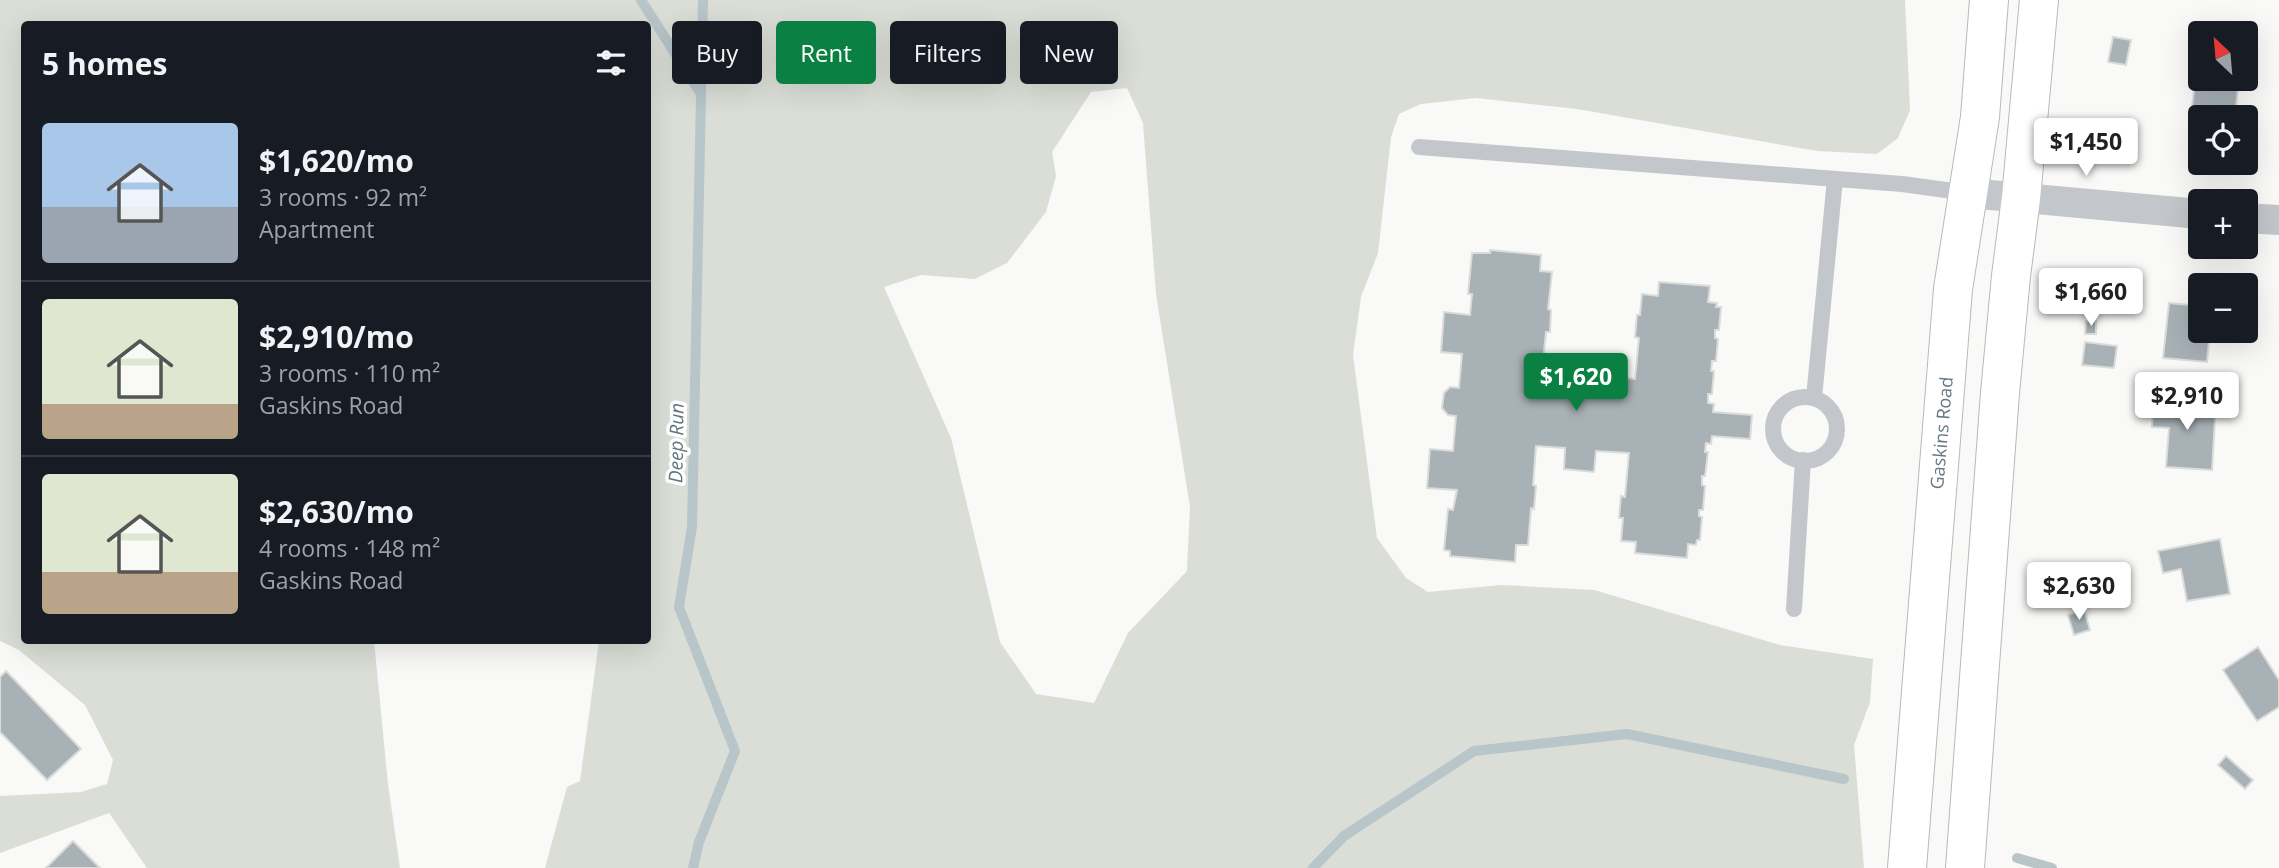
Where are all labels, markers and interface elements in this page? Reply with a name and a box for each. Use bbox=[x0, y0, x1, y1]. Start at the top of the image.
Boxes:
chip: Buy bbox=[672, 21, 762, 84]
chip: Rent bbox=[776, 21, 876, 84]
chip: Filters bbox=[890, 21, 1006, 84]
chip: New bbox=[1020, 21, 1118, 84]
north arrow bbox=[2188, 21, 2258, 91]
map controls bbox=[2188, 21, 2258, 343]
text: 5 homes bbox=[42, 43, 167, 84]
icon: filters bbox=[592, 44, 630, 82]
button: locate bbox=[2188, 105, 2258, 175]
pin: $1,450 bbox=[2029, 118, 2143, 178]
text: $1,450 bbox=[2050, 125, 2122, 157]
text: $1,620/mo bbox=[259, 140, 414, 181]
icon: home bbox=[98, 151, 182, 235]
text: 3 rooms · 92 m² bbox=[259, 181, 427, 213]
button: + bbox=[2188, 189, 2258, 259]
text: Apartment bbox=[259, 213, 375, 245]
pin: $1,660 bbox=[2034, 268, 2148, 328]
button: − bbox=[2188, 273, 2258, 343]
text: $1,660 bbox=[2055, 275, 2127, 307]
text: $2,910/mo bbox=[259, 316, 414, 357]
icon: home bbox=[98, 327, 182, 411]
pin: $1,620 bbox=[1519, 354, 1633, 413]
text: 3 rooms · 110 m² bbox=[259, 357, 440, 389]
text: $1,620 bbox=[1540, 360, 1612, 392]
pin: $2,910 bbox=[2130, 372, 2244, 432]
street label: Gaskins Road bbox=[1924, 376, 1958, 490]
text: $2,910 bbox=[2151, 379, 2223, 411]
text: Gaskins Road bbox=[259, 389, 403, 421]
water label: Deep Run bbox=[662, 403, 690, 483]
text: $2,630/mo bbox=[259, 491, 414, 532]
icon: home bbox=[98, 502, 182, 586]
text: 4 rooms · 148 m² bbox=[259, 532, 440, 564]
pin: $2,630 bbox=[2022, 562, 2136, 622]
text: Gaskins Road bbox=[259, 564, 403, 596]
text: $2,630 bbox=[2043, 569, 2115, 601]

